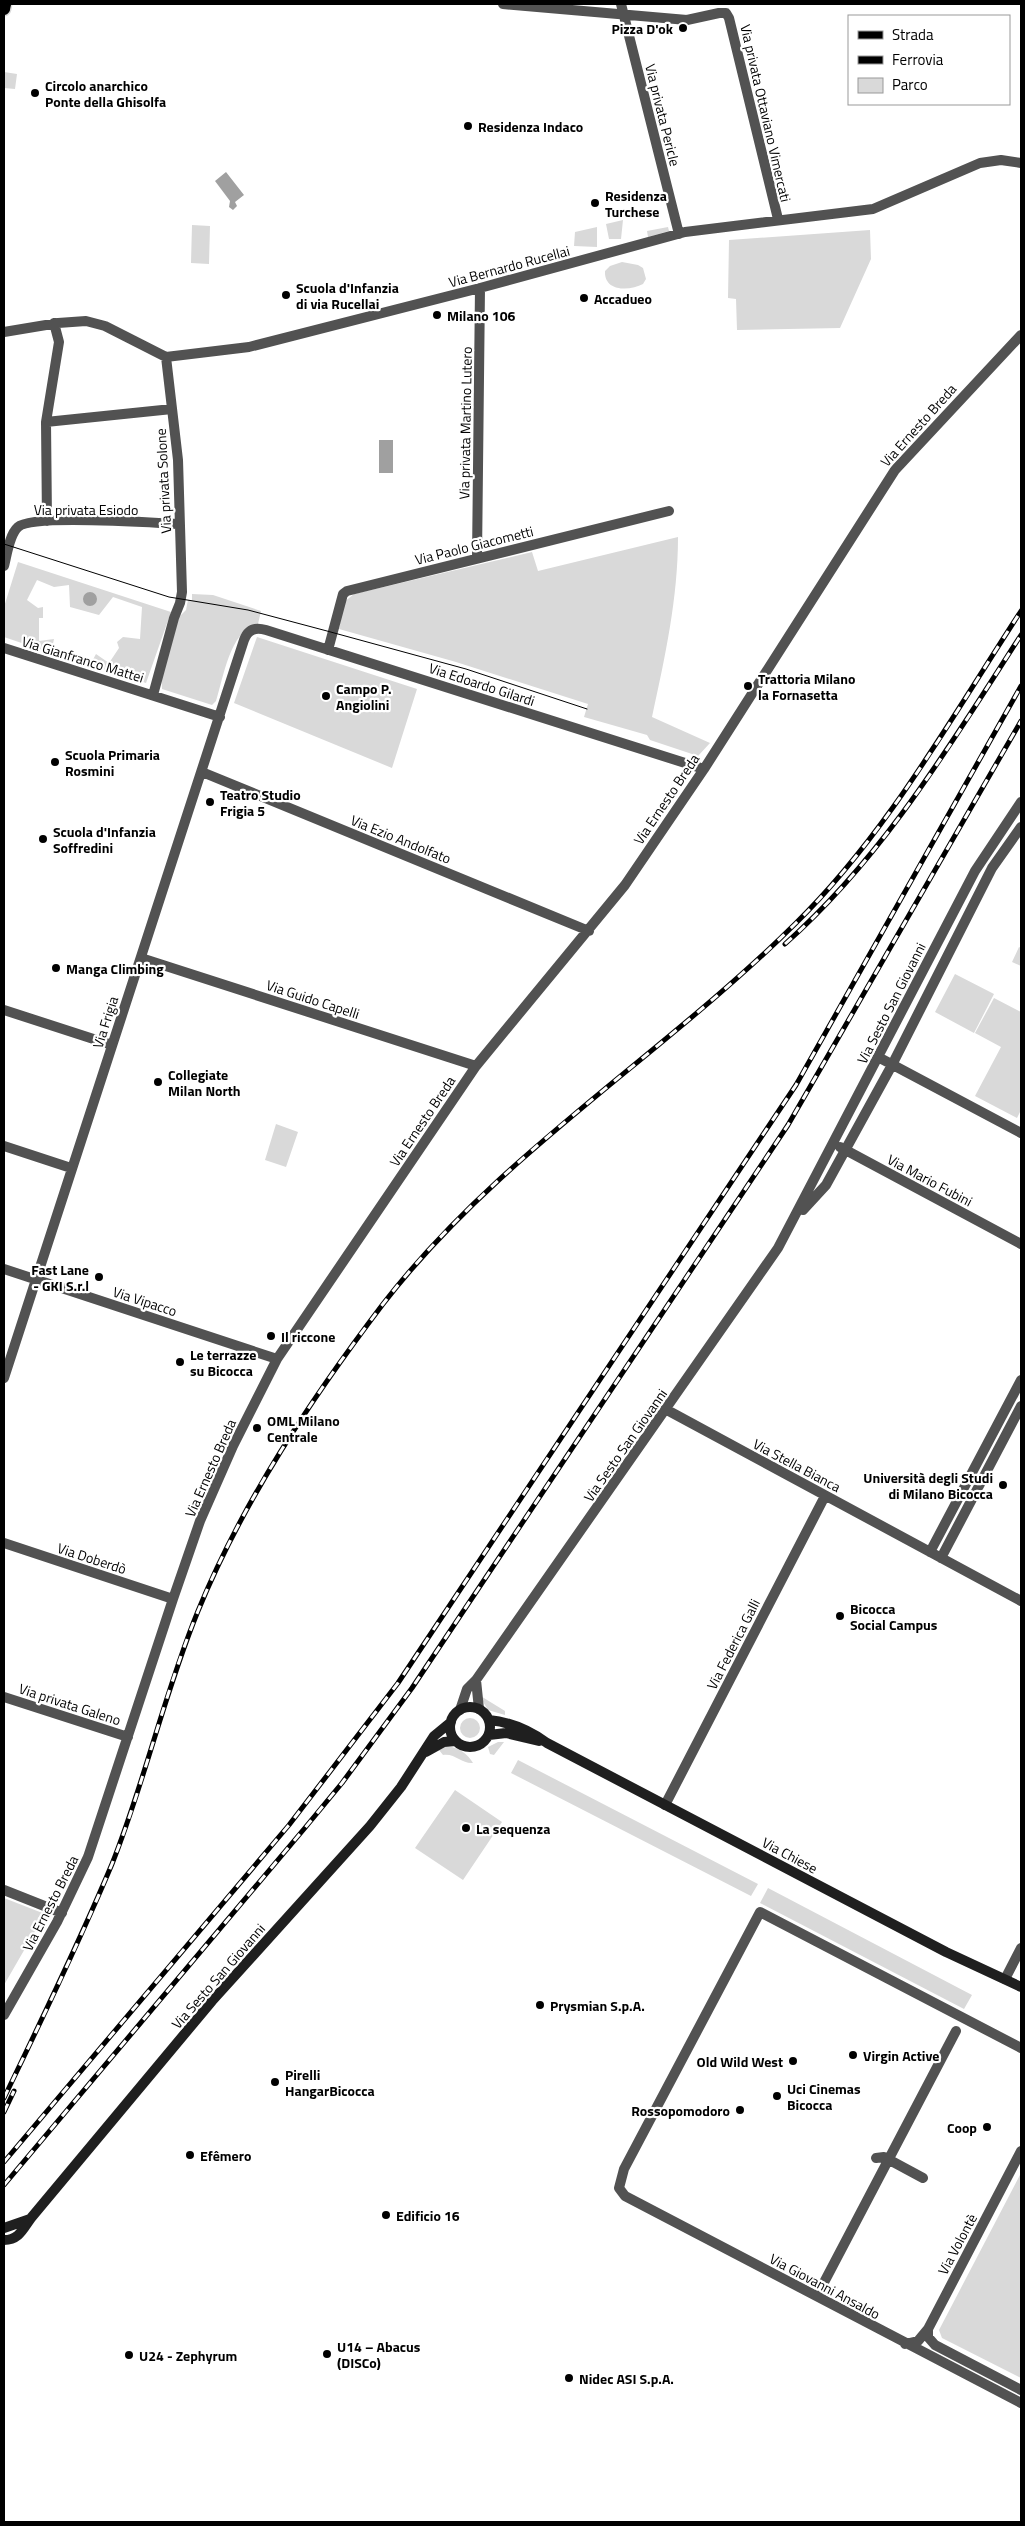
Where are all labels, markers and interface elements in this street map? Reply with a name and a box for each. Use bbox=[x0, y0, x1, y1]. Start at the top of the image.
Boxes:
legend bbox=[848, 15, 1010, 105]
place label: Pizza D'ok bbox=[611, 18, 674, 39]
marker: Pizza D'ok bbox=[677, 22, 689, 34]
street label: Via privata Ottaviano Vimercati bbox=[735, 22, 797, 204]
text: Strada bbox=[892, 23, 934, 46]
text: Ferrovia bbox=[892, 48, 944, 71]
street label: Via privata Pericle bbox=[640, 62, 686, 168]
text: Parco bbox=[892, 73, 928, 96]
place label: Circolo anarchico Ponte della Ghisolfa bbox=[45, 75, 166, 112]
marker: Circolo anarchico Ponte della Ghisolfa bbox=[29, 87, 41, 99]
place label: Residenza Indaco bbox=[478, 116, 583, 137]
marker: Residenza Indaco bbox=[462, 120, 474, 132]
place label: Residenza Turchese bbox=[605, 185, 667, 222]
marker: Residenza Turchese bbox=[589, 197, 601, 209]
street label: Via Bernardo Rucellai bbox=[446, 240, 572, 292]
place label: Scuola d'Infanzia di via Rucellai bbox=[296, 277, 399, 314]
place label: Accadueo bbox=[594, 288, 652, 309]
marker: Scuola d'Infanzia di via Rucellai bbox=[280, 289, 292, 301]
marker: Accadueo bbox=[578, 292, 590, 304]
place label: Milano 106 bbox=[447, 305, 516, 326]
marker: Milano 106 bbox=[431, 309, 443, 321]
street label: Via privata Martino Lutero bbox=[453, 346, 477, 500]
street label: Via Ernesto Breda bbox=[875, 379, 961, 471]
street label: Via privata Solone bbox=[150, 428, 176, 534]
street label: Via privata Esiodo bbox=[34, 499, 138, 520]
street label: Via Paolo Giacometti bbox=[413, 520, 535, 570]
street label: Via Gianfranco Mattei bbox=[19, 630, 147, 688]
street label: Via Edoardo Gilardi bbox=[426, 657, 538, 711]
place label: Trattoria Milano la Fornasetta bbox=[758, 668, 855, 705]
place label: Campo P. Angiolini bbox=[336, 678, 392, 715]
marker: Trattoria Milano la Fornasetta bbox=[742, 680, 754, 692]
marker: Campo P. Angiolini bbox=[320, 690, 332, 702]
place label: Scuola Primaria Rosmini bbox=[65, 744, 160, 781]
street label: Via Ernesto Breda bbox=[628, 750, 704, 848]
marker: Scuola Primaria Rosmini bbox=[49, 756, 61, 768]
place label: Teatro Studio Frigia 5 bbox=[220, 784, 301, 821]
marker: Teatro Studio Frigia 5 bbox=[204, 796, 216, 808]
street label: Via Ezio Andolfato bbox=[348, 809, 454, 869]
place label: Scuola d'Infanzia Soffredini bbox=[53, 821, 156, 858]
marker: Scuola d'Infanzia Soffredini bbox=[37, 833, 49, 845]
street label: Via Sesto San Giovanni bbox=[851, 939, 931, 1067]
place label: Manga Climbing bbox=[66, 958, 164, 979]
marker: Manga Climbing bbox=[50, 962, 62, 974]
street label: Via Guido Capelli bbox=[264, 974, 362, 1024]
street label: Via Frigia bbox=[87, 993, 123, 1051]
place label: Collegiate Milan North bbox=[168, 1064, 241, 1101]
street label: Via Ernesto Breda bbox=[384, 1072, 460, 1170]
marker: Collegiate Milan North bbox=[152, 1076, 164, 1088]
street label: Via Mario Fubini bbox=[884, 1149, 976, 1211]
place label: Fast Lane - GKI S.r.l bbox=[31, 1259, 89, 1296]
marker: Fast Lane - GKI S.r.l bbox=[93, 1271, 105, 1283]
street label: Via Vipacco bbox=[110, 1281, 180, 1321]
place label: Il riccone bbox=[281, 1326, 335, 1347]
marker: Il riccone bbox=[265, 1330, 277, 1342]
place label: Le terrazze su Bicocca bbox=[190, 1344, 257, 1381]
marker: Le terrazze su Bicocca bbox=[174, 1356, 186, 1368]
street label: Via Sesto San Giovanni bbox=[578, 1384, 672, 1506]
place label: OML Milano Centrale bbox=[267, 1410, 340, 1447]
street label: Via Ernesto Breda bbox=[179, 1416, 241, 1520]
marker: OML Milano Centrale bbox=[251, 1422, 263, 1434]
street label: Via Stella Bianca bbox=[749, 1433, 845, 1497]
place label: Università degli Studi di Milano Bicocca bbox=[863, 1467, 993, 1504]
marker: Università degli Studi di Milano Bicocca bbox=[997, 1479, 1009, 1491]
street label: Via Doberdò bbox=[55, 1537, 129, 1579]
street label: Via Federica Galli bbox=[701, 1595, 765, 1693]
place label: Bicocca Social Campus bbox=[850, 1598, 938, 1635]
marker: Bicocca Social Campus bbox=[834, 1610, 846, 1622]
street label: Via privata Galeno bbox=[16, 1678, 124, 1730]
place label: La sequenza bbox=[476, 1818, 550, 1839]
marker: La sequenza bbox=[460, 1822, 472, 1834]
street label: Via Chiese bbox=[759, 1832, 821, 1878]
street label: Via Ernesto Breda bbox=[17, 1851, 83, 1955]
street label: Via Sesto San Giovanni bbox=[166, 1919, 270, 2033]
place label: Prysmian S.p.A. bbox=[550, 1995, 645, 2016]
marker: Prysmian S.p.A. bbox=[534, 1999, 546, 2011]
place label: Virgin Active bbox=[863, 2045, 940, 2066]
marker: Virgin Active bbox=[847, 2049, 859, 2061]
place label: Old Wild West bbox=[697, 2051, 783, 2072]
marker: Old Wild West bbox=[787, 2055, 799, 2067]
place label: Pirelli HangarBicocca bbox=[285, 2064, 375, 2101]
marker: Pirelli HangarBicocca bbox=[269, 2076, 281, 2088]
place label: Uci Cinemas Bicocca bbox=[787, 2078, 861, 2115]
marker: Uci Cinemas Bicocca bbox=[771, 2090, 783, 2102]
place label: Rossopomodoro bbox=[631, 2100, 730, 2121]
marker: Rossopomodoro bbox=[734, 2104, 746, 2116]
place label: Coop bbox=[947, 2117, 977, 2138]
marker: Coop bbox=[981, 2121, 993, 2133]
place label: Efêmero bbox=[200, 2145, 251, 2166]
marker: Efêmero bbox=[184, 2149, 196, 2161]
place label: Edificio 16 bbox=[396, 2205, 460, 2226]
marker: Edificio 16 bbox=[380, 2209, 392, 2221]
street label: Via Volontè bbox=[932, 2210, 982, 2278]
street label: Via Giovanni Ansaldo bbox=[766, 2248, 884, 2324]
place label: U14 – Abacus (DISCo) bbox=[337, 2336, 421, 2373]
place label: U24 - Zephyrum bbox=[139, 2345, 237, 2366]
marker: U14 – Abacus (DISCo) bbox=[321, 2348, 333, 2360]
marker: U24 - Zephyrum bbox=[123, 2349, 135, 2361]
place label: Nidec ASI S.p.A. bbox=[579, 2368, 674, 2389]
marker: Nidec ASI S.p.A. bbox=[563, 2372, 575, 2384]

